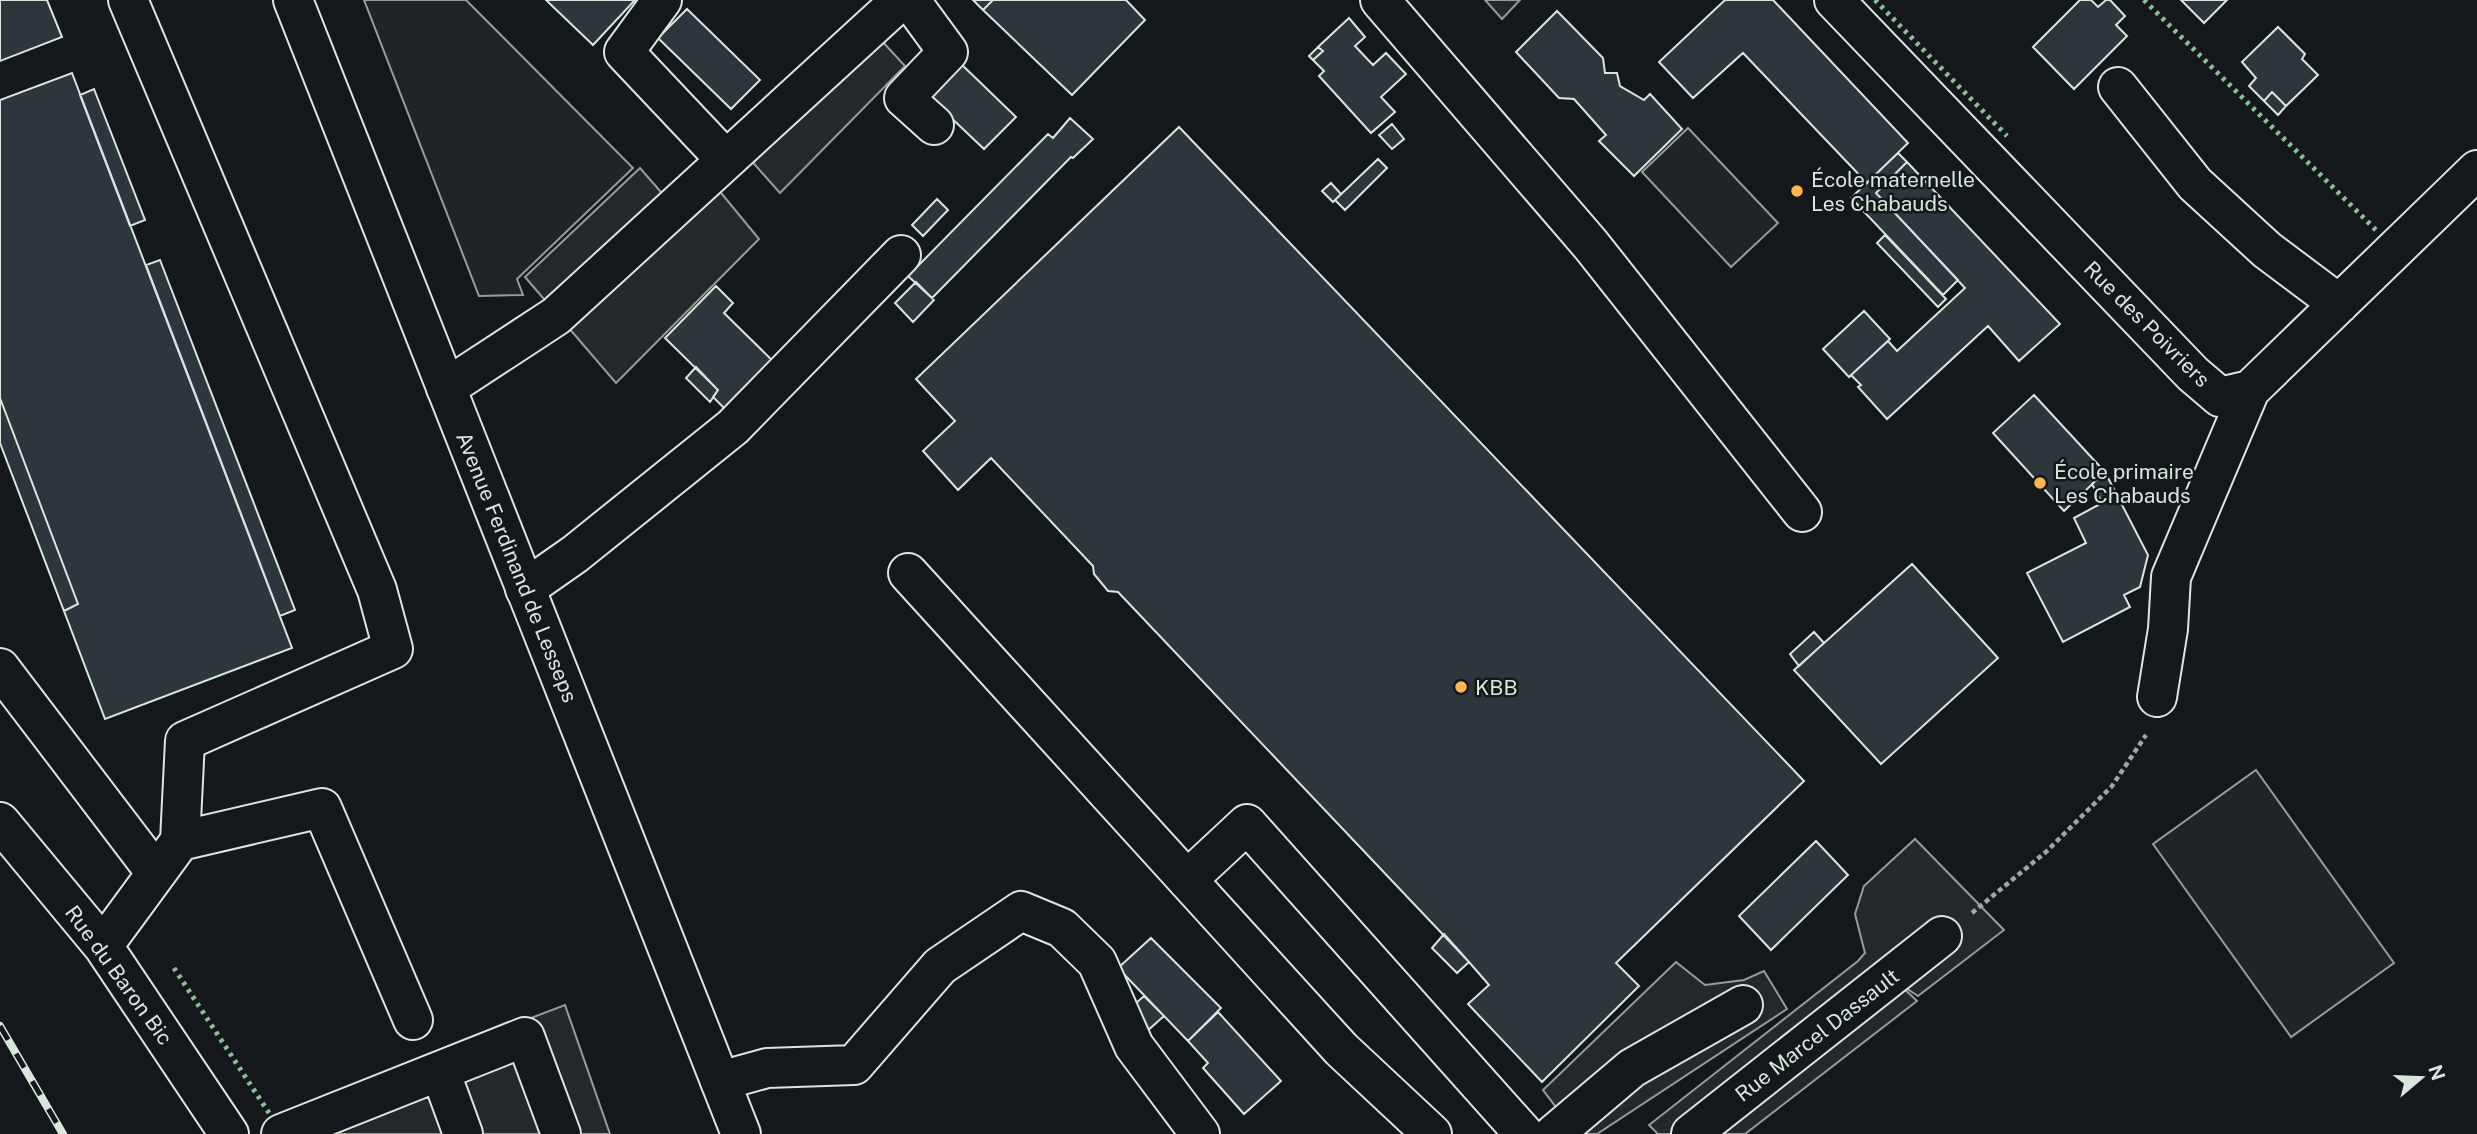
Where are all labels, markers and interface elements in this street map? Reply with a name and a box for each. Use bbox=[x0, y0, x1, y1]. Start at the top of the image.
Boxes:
place label: École maternelle Les Chabauds bbox=[1811, 167, 1975, 216]
marker: École maternelle Les Chabauds bbox=[1789, 183, 1805, 199]
street label: Rue des Poivriers bbox=[2079, 256, 2215, 392]
street label: Avenue Ferdinand de Lesseps bbox=[451, 428, 583, 706]
place label: École primaire Les Chabauds bbox=[2054, 459, 2194, 508]
marker: École primaire Les Chabauds bbox=[2032, 475, 2048, 491]
place label: KBB bbox=[1475, 675, 1518, 700]
marker: KBB bbox=[1453, 679, 1469, 695]
street label: Rue du Baron Bic bbox=[60, 900, 178, 1050]
street label: Rue Marcel Dassault bbox=[1730, 963, 1904, 1107]
north arrow bbox=[2386, 1043, 2456, 1113]
text: N bbox=[2424, 1062, 2450, 1083]

